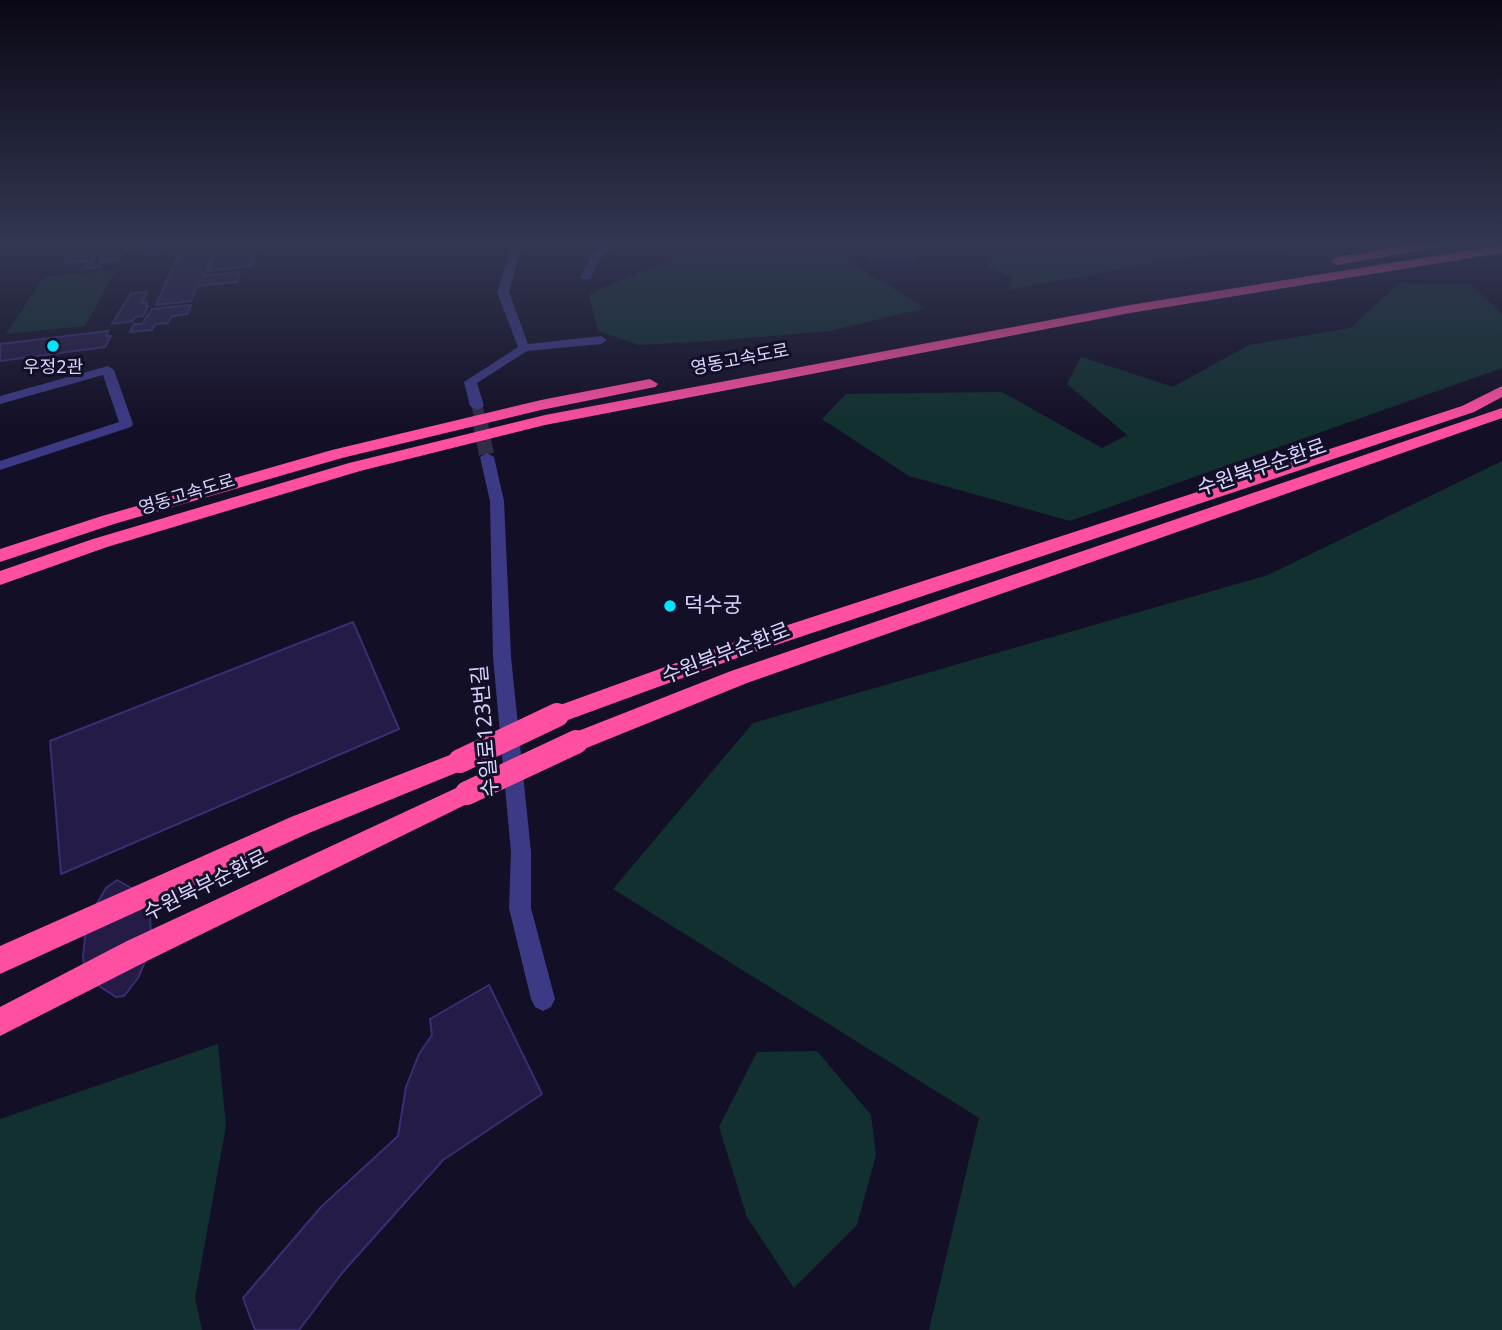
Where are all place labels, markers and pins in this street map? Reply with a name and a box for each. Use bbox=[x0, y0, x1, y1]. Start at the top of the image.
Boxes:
marker: 우정2관 bbox=[45, 338, 61, 354]
place label: 우정2관 bbox=[23, 357, 83, 379]
place label: 덕수궁 bbox=[684, 593, 742, 619]
marker: 덕수궁 bbox=[662, 598, 678, 614]

